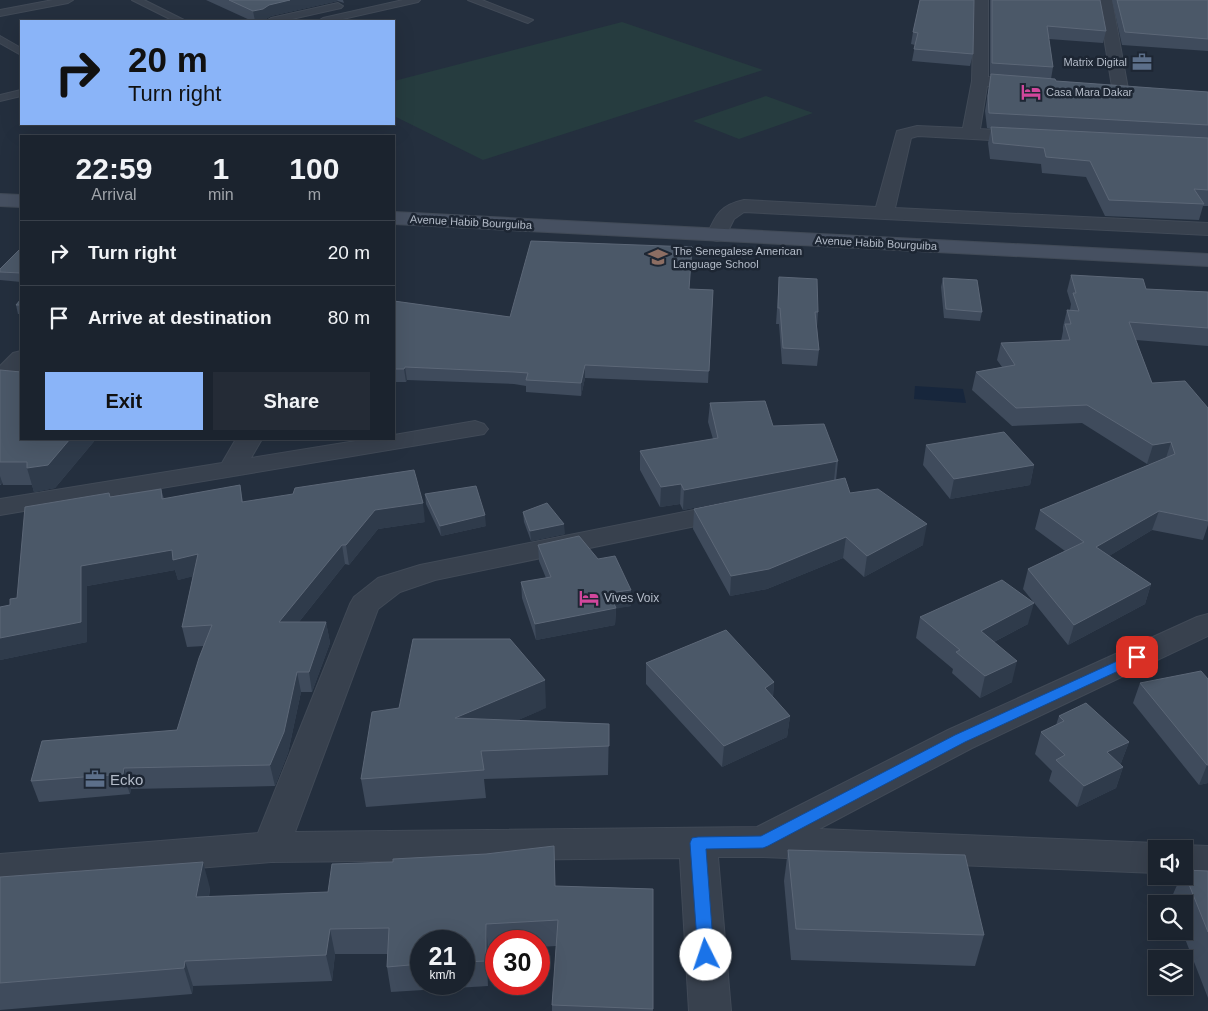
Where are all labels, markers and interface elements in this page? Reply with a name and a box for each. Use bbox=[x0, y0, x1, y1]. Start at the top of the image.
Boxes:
icon: right bbox=[45, 40, 110, 105]
text: 20 m bbox=[128, 40, 208, 79]
office icon: Matrix Digital bbox=[1131, 51, 1153, 73]
place label: Matrix Digital bbox=[1063, 56, 1127, 68]
text: Turn right bbox=[128, 81, 221, 106]
hotel icon: Casa Mara Dakar bbox=[1020, 81, 1042, 103]
place label: Casa Mara Dakar bbox=[1046, 86, 1133, 98]
text: 22:59 bbox=[76, 152, 152, 185]
text: 1 bbox=[212, 152, 229, 185]
text: 100 bbox=[289, 152, 339, 185]
text: Arrival bbox=[91, 186, 137, 203]
text: min bbox=[208, 186, 234, 203]
text: m bbox=[308, 186, 321, 203]
street label: Avenue Habib Bourguiba bbox=[410, 213, 533, 231]
street label: Avenue Habib Bourguiba bbox=[815, 234, 938, 252]
icon: right bbox=[45, 239, 73, 267]
text: Turn right bbox=[88, 242, 176, 263]
text: 20 m bbox=[328, 242, 370, 263]
place label: The Senegalese American Language School bbox=[673, 245, 802, 270]
school or university icon: The Senegalese American Language School bbox=[647, 246, 669, 268]
icon: arrive bbox=[45, 304, 73, 332]
text: Arrive at destination bbox=[88, 307, 272, 328]
text: 80 m bbox=[328, 307, 370, 328]
button: Exit bbox=[45, 372, 203, 430]
button: Share bbox=[213, 372, 370, 430]
hotel icon: Vives Voix bbox=[578, 587, 600, 609]
place label: Vives Voix bbox=[604, 591, 659, 605]
pin bbox=[1116, 636, 1158, 678]
icon: arrive bbox=[1123, 643, 1151, 671]
office icon: Ecko bbox=[84, 768, 106, 790]
place label: Ecko bbox=[110, 771, 143, 788]
map controls bbox=[1148, 840, 1193, 995]
button: sound bbox=[1148, 840, 1193, 885]
button: search bbox=[1148, 895, 1193, 940]
position arrow bbox=[679, 928, 731, 980]
speed limit sign: 30 bbox=[485, 930, 550, 995]
text: 21 bbox=[429, 942, 456, 970]
button: layers bbox=[1148, 950, 1193, 995]
text: km/h bbox=[429, 968, 456, 982]

